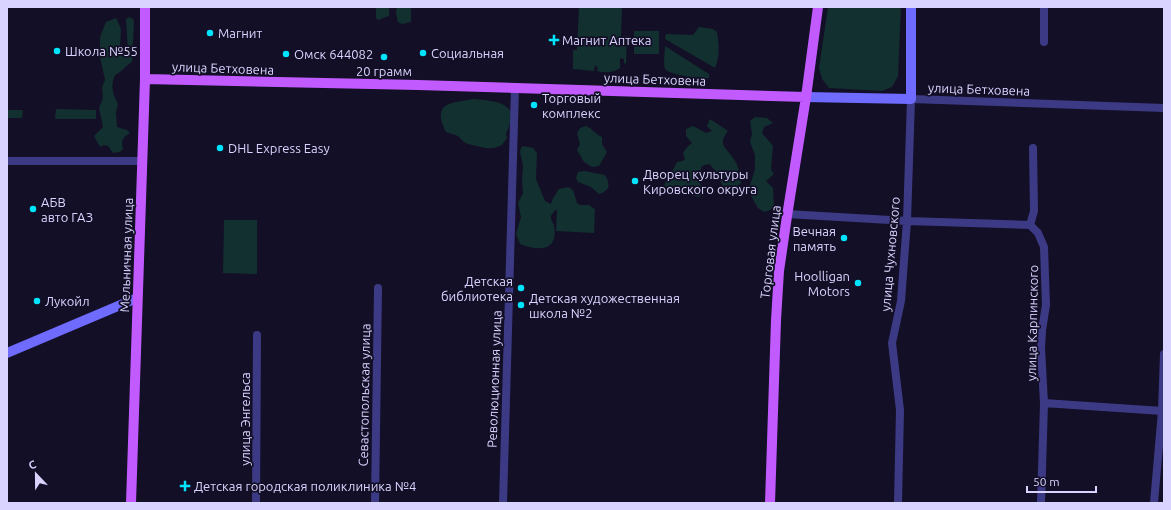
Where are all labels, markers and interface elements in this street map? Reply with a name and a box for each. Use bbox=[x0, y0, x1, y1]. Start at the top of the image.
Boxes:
place label: Магнит bbox=[218, 26, 263, 40]
marker: Магнит bbox=[205, 28, 215, 38]
place label: Магнит Аптека bbox=[562, 33, 651, 47]
marker: Магнит Аптека bbox=[549, 35, 559, 45]
place label: Школа №55 bbox=[65, 44, 138, 58]
marker: Школа №55 bbox=[52, 46, 62, 56]
place label: Социальная bbox=[431, 46, 504, 60]
place label: Омск 644082 bbox=[294, 47, 373, 61]
marker: Социальная bbox=[418, 48, 428, 58]
marker: Омск 644082 bbox=[281, 49, 291, 59]
marker: 20 грамм bbox=[379, 52, 389, 62]
street label: улица Бетховена bbox=[172, 59, 274, 77]
place label: 20 грамм bbox=[356, 64, 412, 78]
street label: улица Бетховена bbox=[604, 70, 706, 88]
street label: улица Бетховена bbox=[928, 80, 1030, 98]
place label: Торговый комплекс bbox=[542, 91, 601, 120]
marker: Торговый комплекс bbox=[529, 100, 539, 110]
place label: DHL Express Easy bbox=[228, 141, 330, 155]
marker: DHL Express Easy bbox=[215, 143, 225, 153]
place label: Дворец культуры Кировского округа bbox=[643, 167, 757, 196]
marker: Дворец культуры Кировского округа bbox=[630, 176, 640, 186]
place label: АБВ авто ГАЗ bbox=[41, 195, 93, 224]
street label: улица Чухновского bbox=[878, 196, 902, 312]
street label: Мельничная улица bbox=[117, 197, 135, 313]
marker: АБВ авто ГАЗ bbox=[28, 204, 38, 214]
street label: Торговая улица bbox=[757, 204, 783, 300]
place label: Вечная память bbox=[792, 224, 836, 253]
marker: Вечная память bbox=[839, 233, 849, 243]
street label: улица Карпинского bbox=[1024, 265, 1040, 381]
place label: Hoolligan Motors bbox=[794, 269, 850, 298]
place label: Детская библиотека bbox=[441, 274, 513, 303]
marker: Hoolligan Motors bbox=[853, 278, 863, 288]
marker: Детская библиотека bbox=[516, 283, 526, 293]
place label: Детская художественная школа №2 bbox=[529, 291, 680, 320]
place label: Лукойл bbox=[45, 294, 90, 308]
marker: Лукойл bbox=[32, 296, 42, 306]
marker: Детская художественная школа №2 bbox=[516, 300, 526, 310]
street label: Революционная улица bbox=[485, 310, 503, 448]
street label: Севастопольская улица bbox=[356, 323, 372, 467]
street label: улица Энгельса bbox=[238, 372, 252, 466]
north arrow bbox=[16, 454, 56, 494]
text: С bbox=[27, 458, 38, 472]
scale bar bbox=[1027, 468, 1096, 494]
text: 50 m bbox=[1033, 475, 1060, 488]
place label: Детская городская поликлиника №4 bbox=[194, 479, 416, 493]
marker: Детская городская поликлиника №4 bbox=[179, 480, 191, 492]

